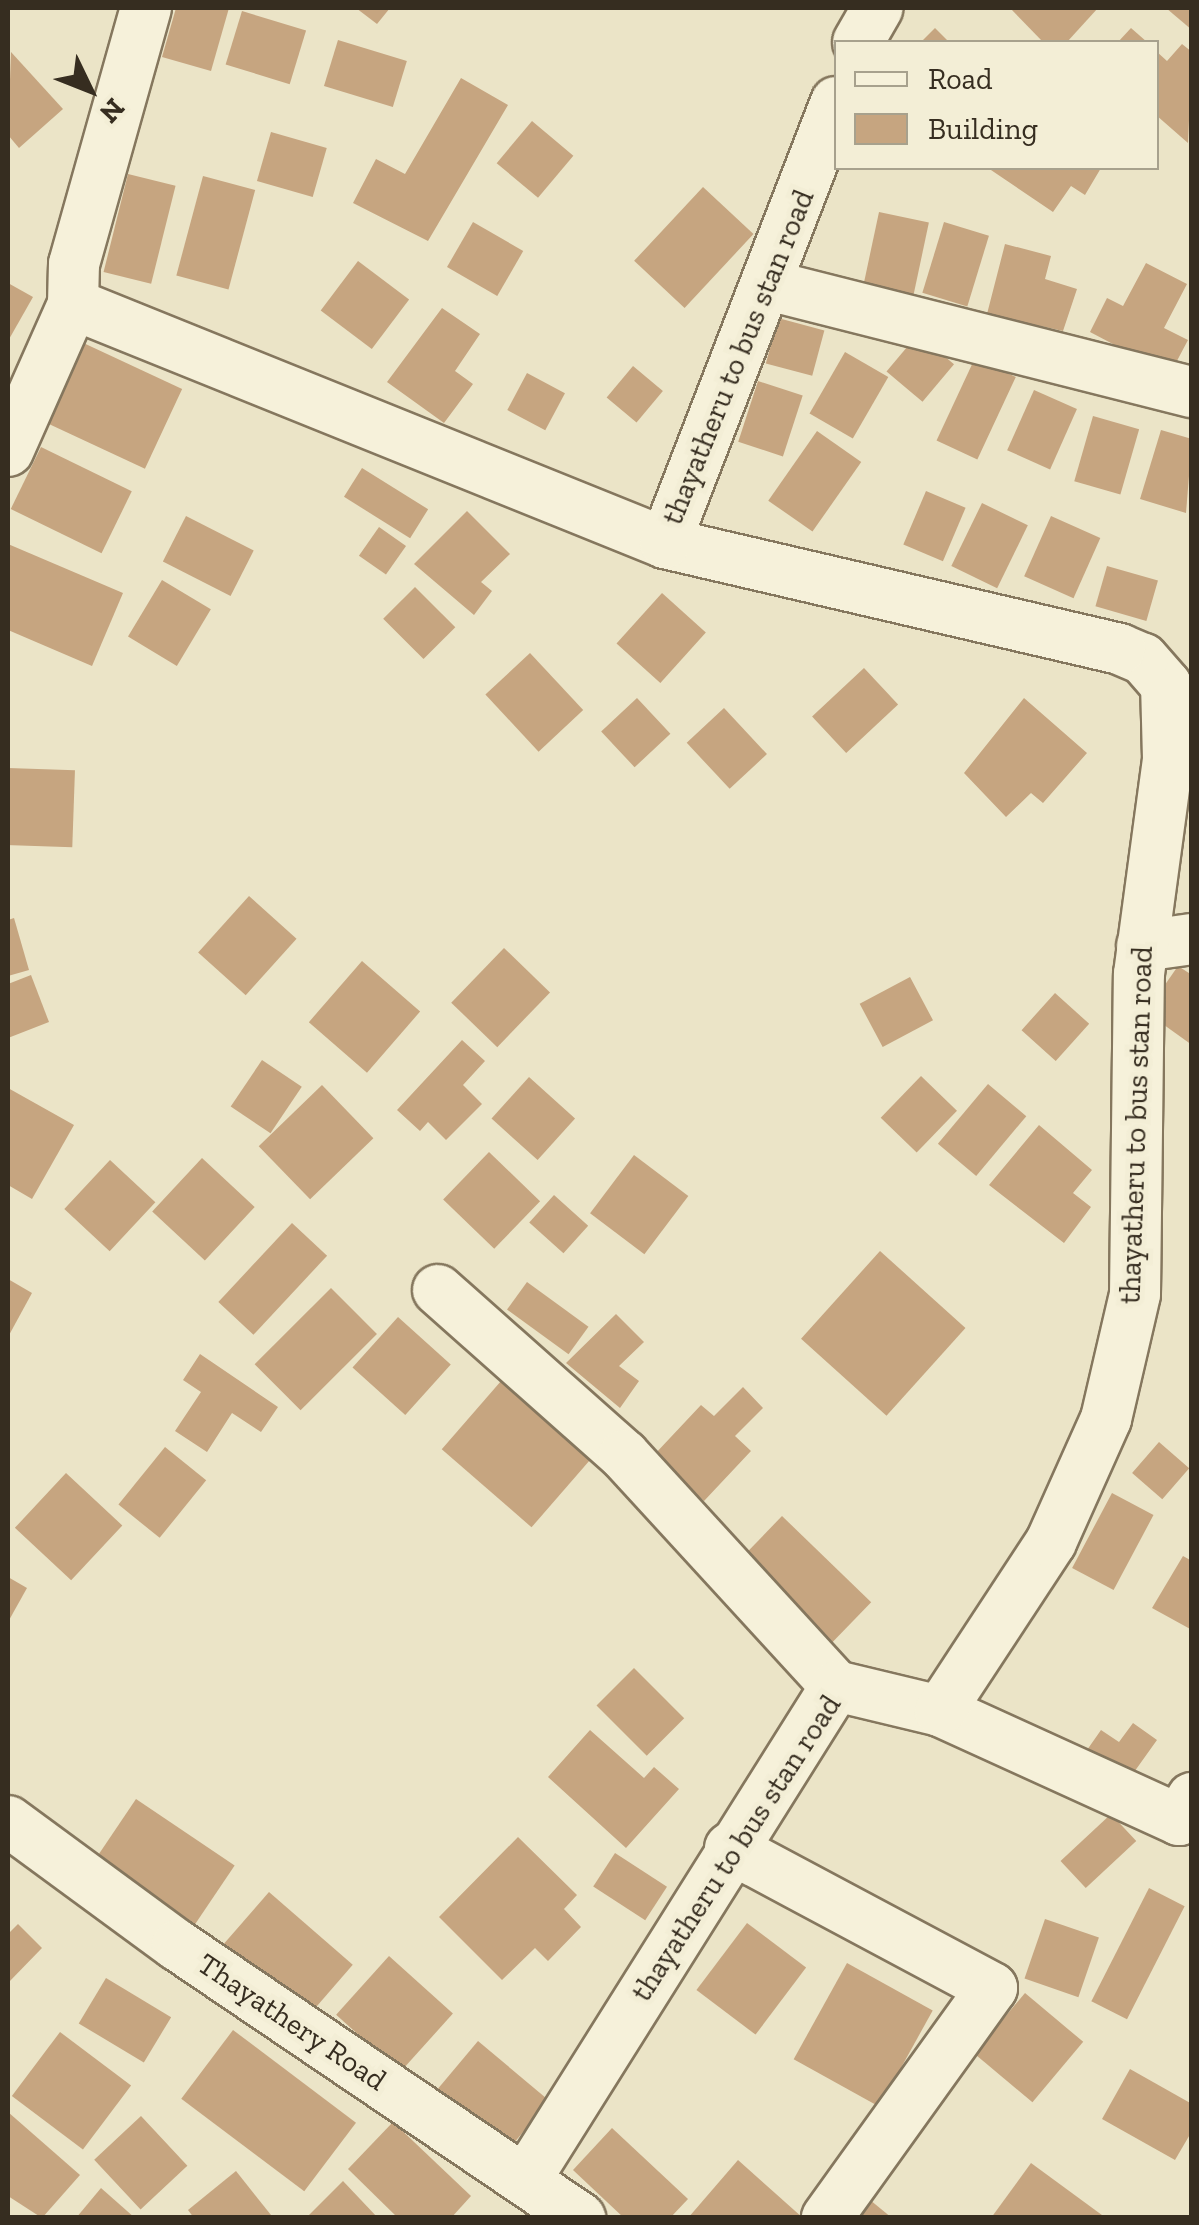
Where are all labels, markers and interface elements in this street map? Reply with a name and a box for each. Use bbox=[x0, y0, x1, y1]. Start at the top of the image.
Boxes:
north arrow bbox=[40, 40, 140, 140]
legend bbox=[834, 40, 1159, 170]
text: Road bbox=[928, 61, 993, 97]
text: N bbox=[93, 92, 132, 130]
text: Building bbox=[928, 111, 1038, 147]
street label: thayatheru to bus stan road bbox=[654, 184, 822, 530]
street label: thayatheru to bus stan road bbox=[1112, 946, 1160, 1304]
street label: thayatheru to bus stan road bbox=[623, 1688, 849, 2008]
street label: Thayathery Road bbox=[191, 1945, 393, 2099]

